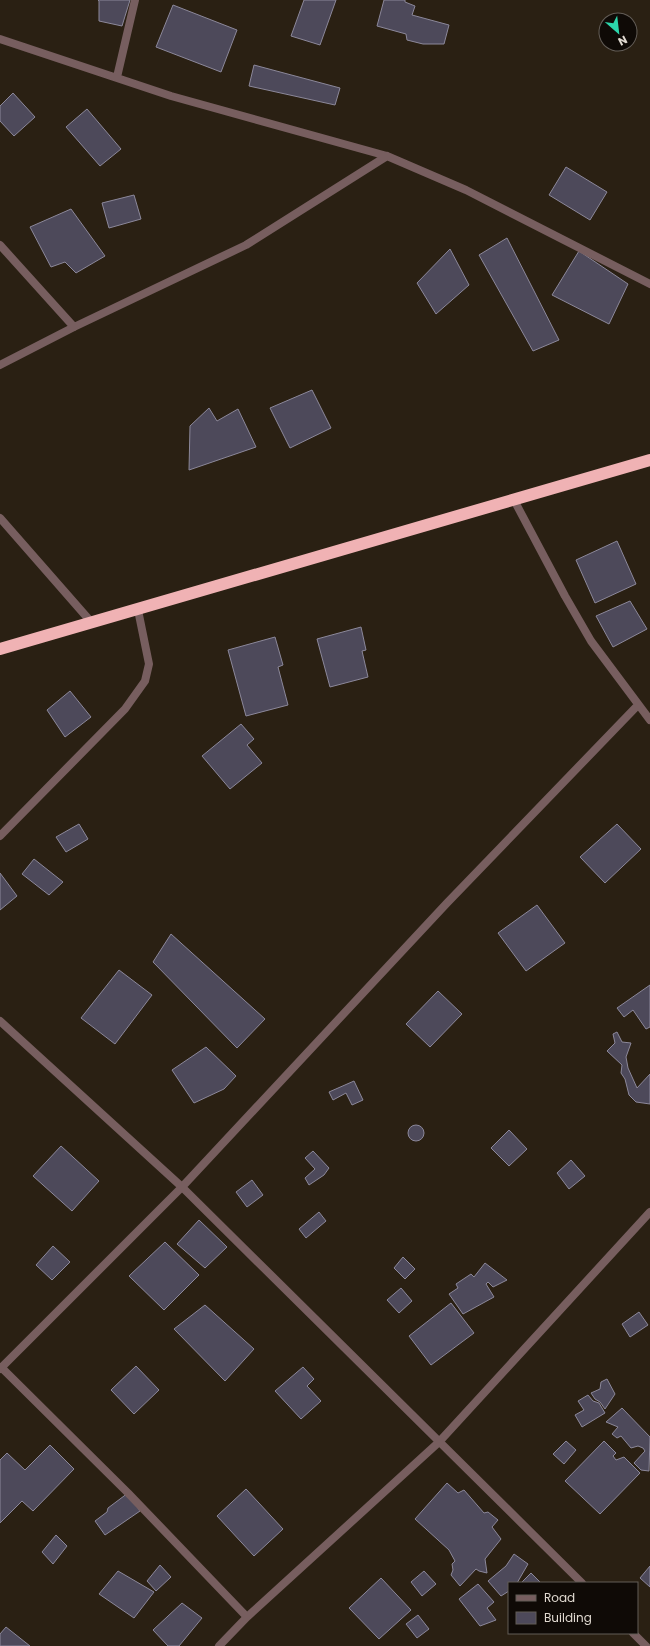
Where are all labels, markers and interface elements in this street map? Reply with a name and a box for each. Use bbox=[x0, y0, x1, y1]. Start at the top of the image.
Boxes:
north arrow bbox=[598, 12, 638, 52]
text: N bbox=[615, 32, 630, 50]
legend bbox=[508, 1582, 638, 1634]
text: Road bbox=[544, 1589, 575, 1606]
text: Building bbox=[544, 1609, 592, 1626]

